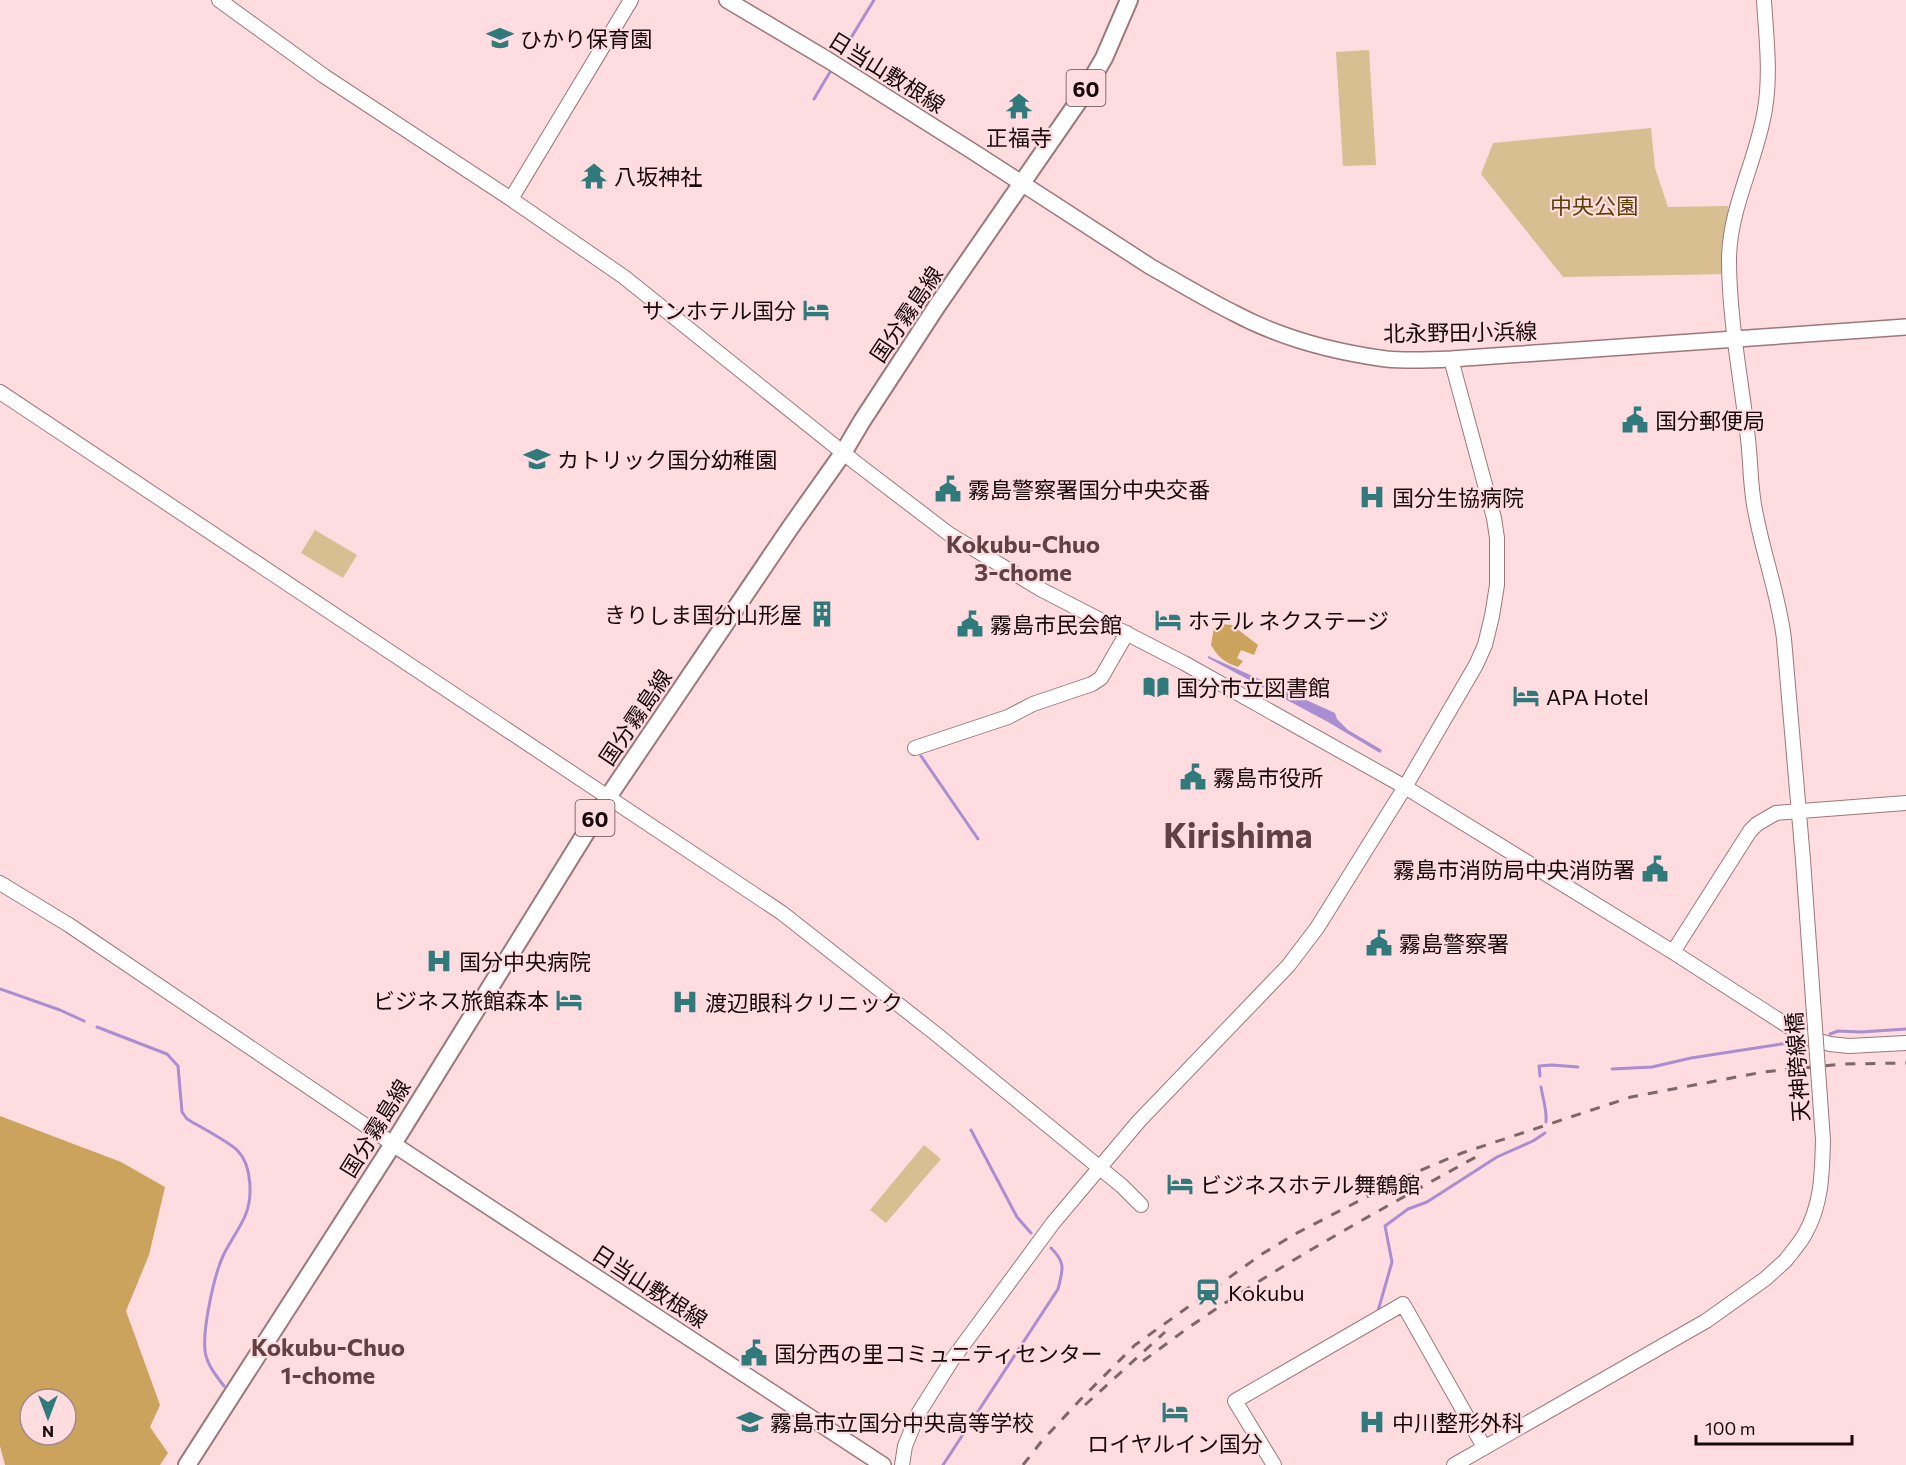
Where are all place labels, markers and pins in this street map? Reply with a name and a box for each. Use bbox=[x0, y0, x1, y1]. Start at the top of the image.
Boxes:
school or university icon: ひかり保育園 bbox=[485, 23, 515, 53]
place label: ひかり保育園 bbox=[520, 25, 652, 52]
temple icon: 正福寺 bbox=[1004, 91, 1034, 121]
place label: 正福寺 bbox=[986, 124, 1052, 151]
temple icon: 八坂神社 bbox=[579, 161, 609, 191]
place label: 八坂神社 bbox=[614, 163, 702, 190]
hotel icon: サンホテル国分 bbox=[801, 295, 831, 325]
place label: サンホテル国分 bbox=[642, 297, 796, 324]
public building icon: 国分郵便局 bbox=[1620, 405, 1650, 435]
place label: 国分郵便局 bbox=[1655, 407, 1765, 434]
school or university icon: カトリック国分幼稚園 bbox=[522, 444, 552, 474]
place label: カトリック国分幼稚園 bbox=[557, 446, 777, 473]
public building icon: 霧島警察署国分中央交番 bbox=[933, 474, 963, 504]
place label: 霧島警察署国分中央交番 bbox=[968, 476, 1210, 503]
hospital icon: 国分生協病院 bbox=[1357, 482, 1387, 512]
place label: 国分生協病院 bbox=[1392, 484, 1524, 511]
building icon: きりしま国分山形屋 bbox=[807, 599, 837, 629]
place label: きりしま国分山形屋 bbox=[604, 601, 802, 628]
hotel icon: ホテル ネクステージ bbox=[1153, 605, 1183, 635]
place label: ホテル ネクステージ bbox=[1188, 607, 1389, 634]
public building icon: 霧島市民会館 bbox=[955, 609, 985, 639]
place label: 霧島市民会館 bbox=[990, 611, 1122, 638]
library icon: 国分市立図書館 bbox=[1141, 672, 1171, 702]
place label: 国分市立図書館 bbox=[1176, 674, 1330, 701]
hotel icon: APA Hotel bbox=[1511, 681, 1541, 711]
place label: APA Hotel bbox=[1546, 683, 1649, 710]
public building icon: 霧島市役所 bbox=[1178, 762, 1208, 792]
place label: 霧島市役所 bbox=[1213, 764, 1323, 791]
public building icon: 霧島市消防局中央消防署 bbox=[1640, 854, 1670, 884]
place label: 霧島市消防局中央消防署 bbox=[1393, 856, 1635, 883]
public building icon: 霧島警察署 bbox=[1364, 928, 1394, 958]
place label: 霧島警察署 bbox=[1399, 930, 1509, 957]
hospital icon: 国分中央病院 bbox=[424, 946, 454, 976]
place label: 国分中央病院 bbox=[459, 948, 591, 975]
hotel icon: ビジネス旅館森本 bbox=[554, 985, 584, 1015]
place label: ビジネス旅館森本 bbox=[373, 987, 549, 1014]
hospital icon: 渡辺眼科クリニック bbox=[670, 987, 700, 1017]
place label: 渡辺眼科クリニック bbox=[705, 989, 903, 1016]
hotel icon: ビジネスホテル舞鶴館 bbox=[1165, 1169, 1195, 1199]
place label: ビジネスホテル舞鶴館 bbox=[1200, 1171, 1420, 1198]
station icon: Kokubu bbox=[1193, 1277, 1223, 1307]
place label: Kokubu bbox=[1228, 1279, 1305, 1306]
public building icon: 国分西の里コミュニティセンター bbox=[739, 1338, 769, 1368]
place label: 国分西の里コミュニティセンター bbox=[774, 1340, 1103, 1367]
hotel icon: ロイヤルイン国分 bbox=[1160, 1397, 1190, 1427]
school or university icon: 霧島市立国分中央高等学校 bbox=[735, 1407, 765, 1437]
hospital icon: 中川整形外科 bbox=[1357, 1407, 1387, 1437]
place label: 霧島市立国分中央高等学校 bbox=[770, 1409, 1034, 1436]
place label: 中川整形外科 bbox=[1392, 1409, 1524, 1436]
place label: ロイヤルイン国分 bbox=[1087, 1430, 1263, 1457]

